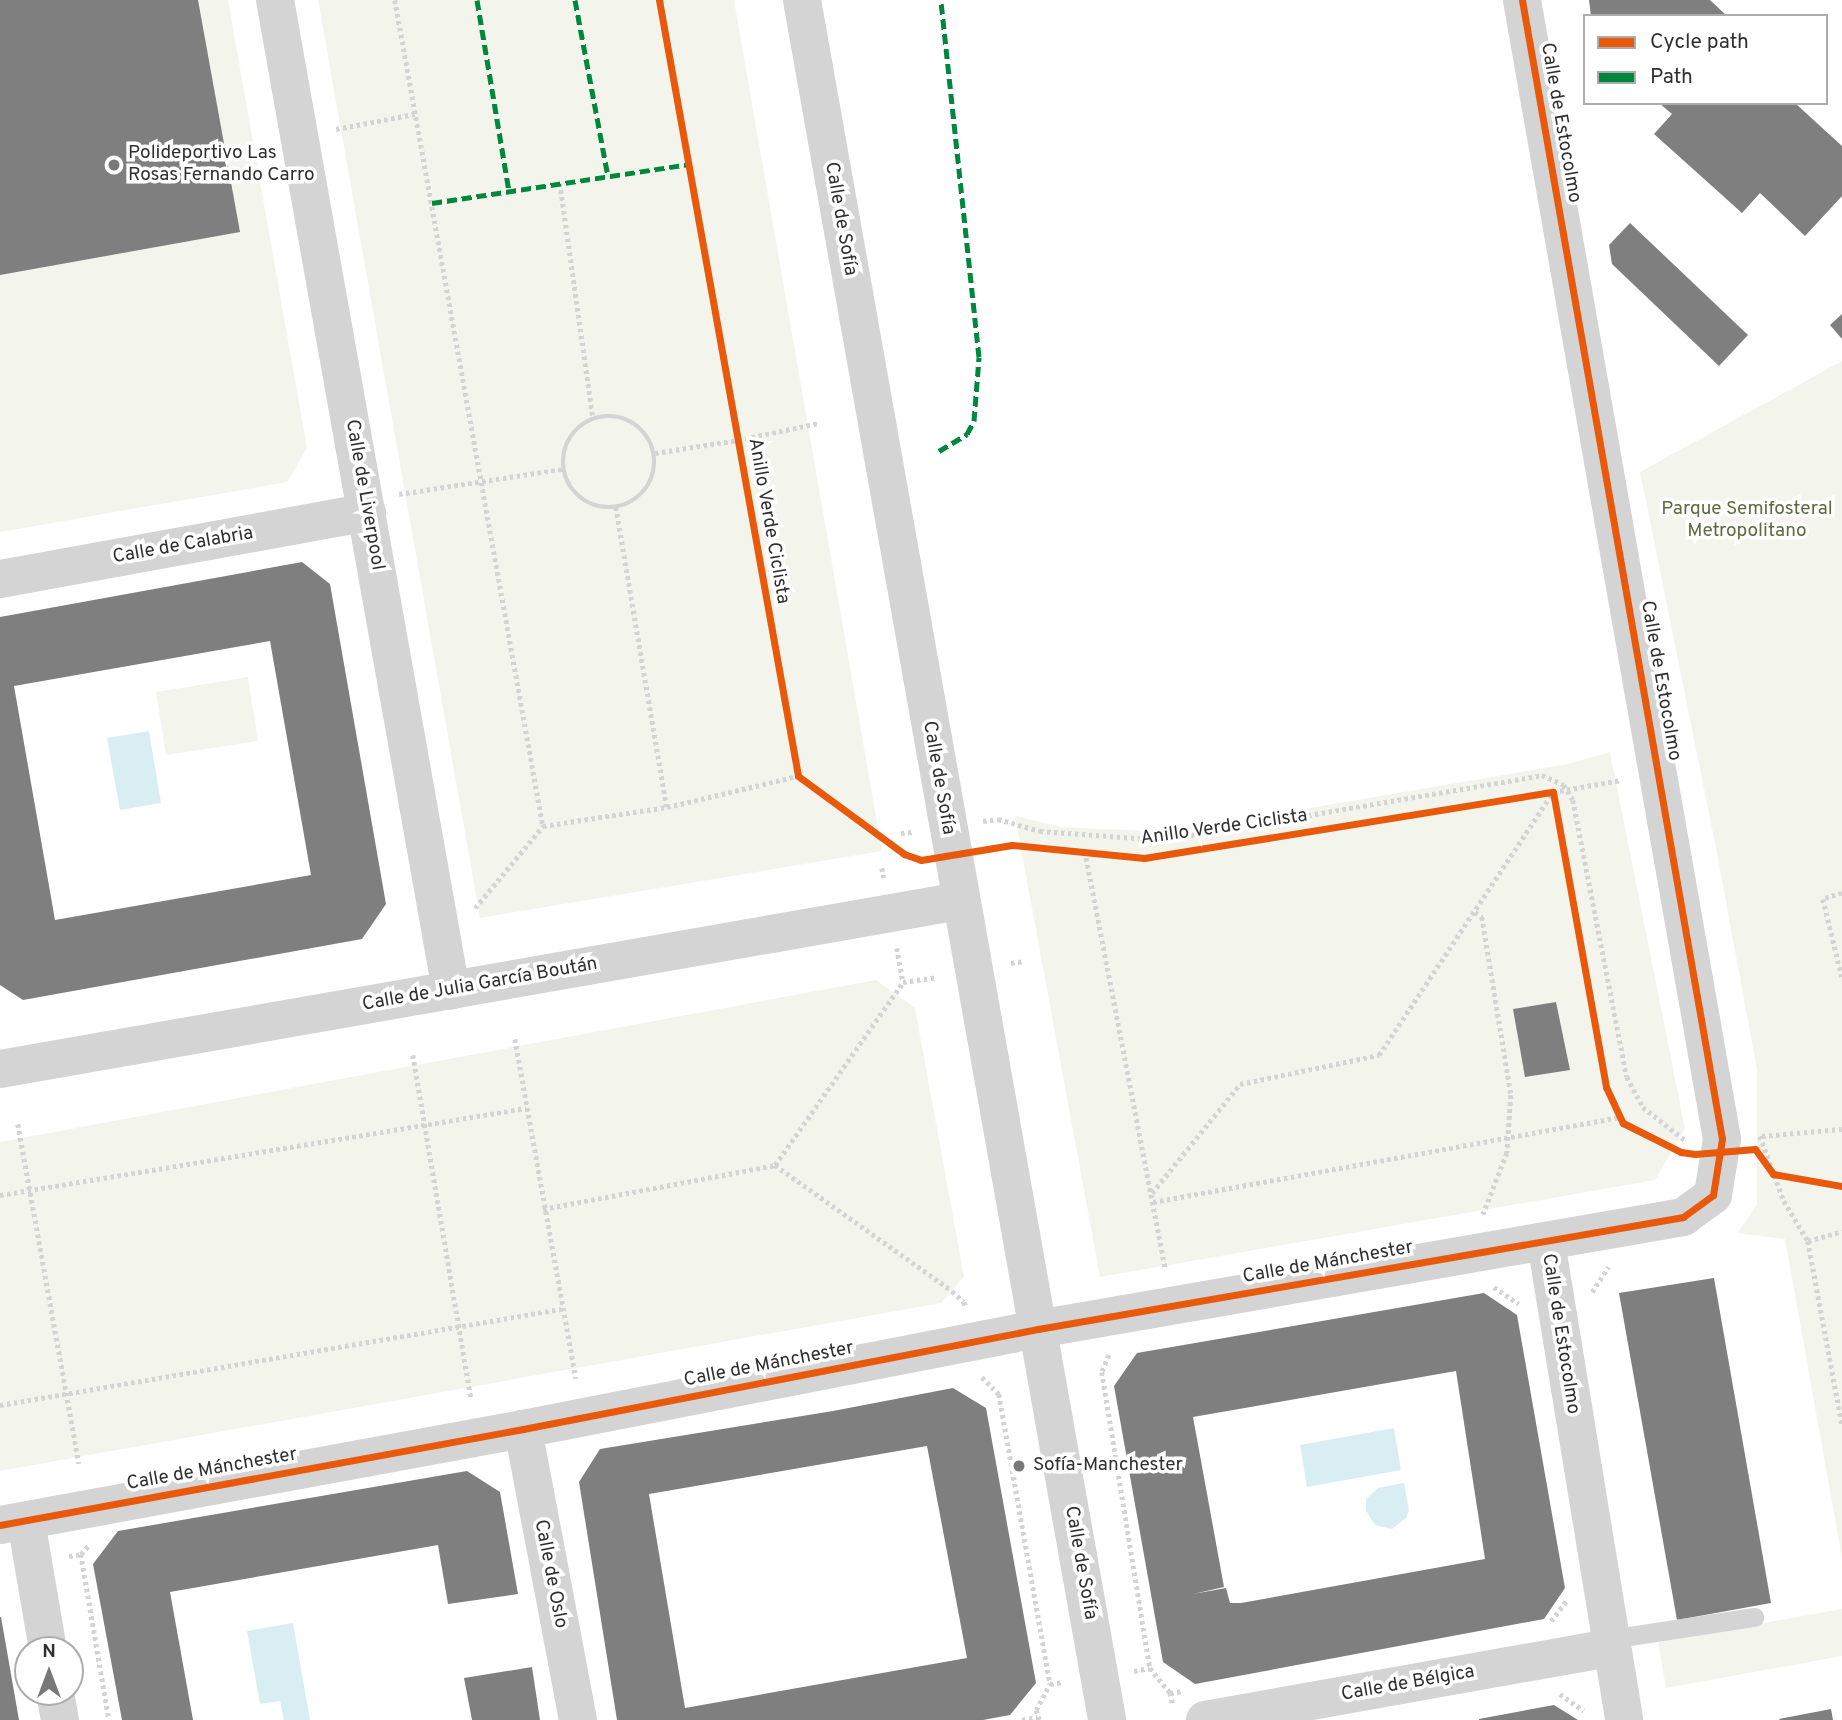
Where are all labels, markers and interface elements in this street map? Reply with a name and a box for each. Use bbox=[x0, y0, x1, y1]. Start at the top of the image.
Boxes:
legend bbox=[1583, 14, 1828, 105]
text: Cycle path bbox=[1650, 29, 1749, 56]
street label: Calle de Estocolmo bbox=[1535, 41, 1585, 205]
text: Path bbox=[1650, 64, 1693, 91]
place label: Polideportivo Las Rosas Fernando Carro bbox=[128, 143, 315, 187]
marker: Polideportivo Las Rosas Fernando Carro bbox=[106, 157, 122, 173]
street label: Calle de Sofía bbox=[819, 160, 861, 278]
street label: Calle de Liverpool bbox=[340, 418, 388, 572]
street label: Anillo Verde Ciclista bbox=[742, 436, 794, 606]
park label: Parque Semifosteral Metropolitano bbox=[1661, 499, 1833, 543]
street label: Calle de Calabria bbox=[111, 522, 255, 570]
street label: Calle de Estocolmo bbox=[1635, 599, 1685, 763]
street label: Calle de Sofía bbox=[917, 719, 959, 837]
street label: Anillo Verde Ciclista bbox=[1139, 805, 1309, 851]
street label: Calle de Julia García Boután bbox=[361, 953, 599, 1017]
street label: Calle de Mánchester bbox=[1241, 1237, 1415, 1289]
street label: Calle de Estocolmo bbox=[1536, 1252, 1584, 1416]
street label: Calle de Mánchester bbox=[682, 1337, 856, 1393]
street label: Calle de Mánchester bbox=[125, 1444, 299, 1496]
place label: Sofía-Manchester bbox=[1033, 1455, 1183, 1477]
marker: Sofía-Manchester bbox=[1011, 1458, 1027, 1474]
street label: Calle de Sofía bbox=[1059, 1504, 1101, 1622]
street label: Calle de Oslo bbox=[528, 1518, 572, 1630]
north arrow bbox=[14, 1636, 84, 1706]
text: N bbox=[42, 1640, 56, 1664]
street label: Calle de Bélgica bbox=[1340, 1661, 1476, 1707]

